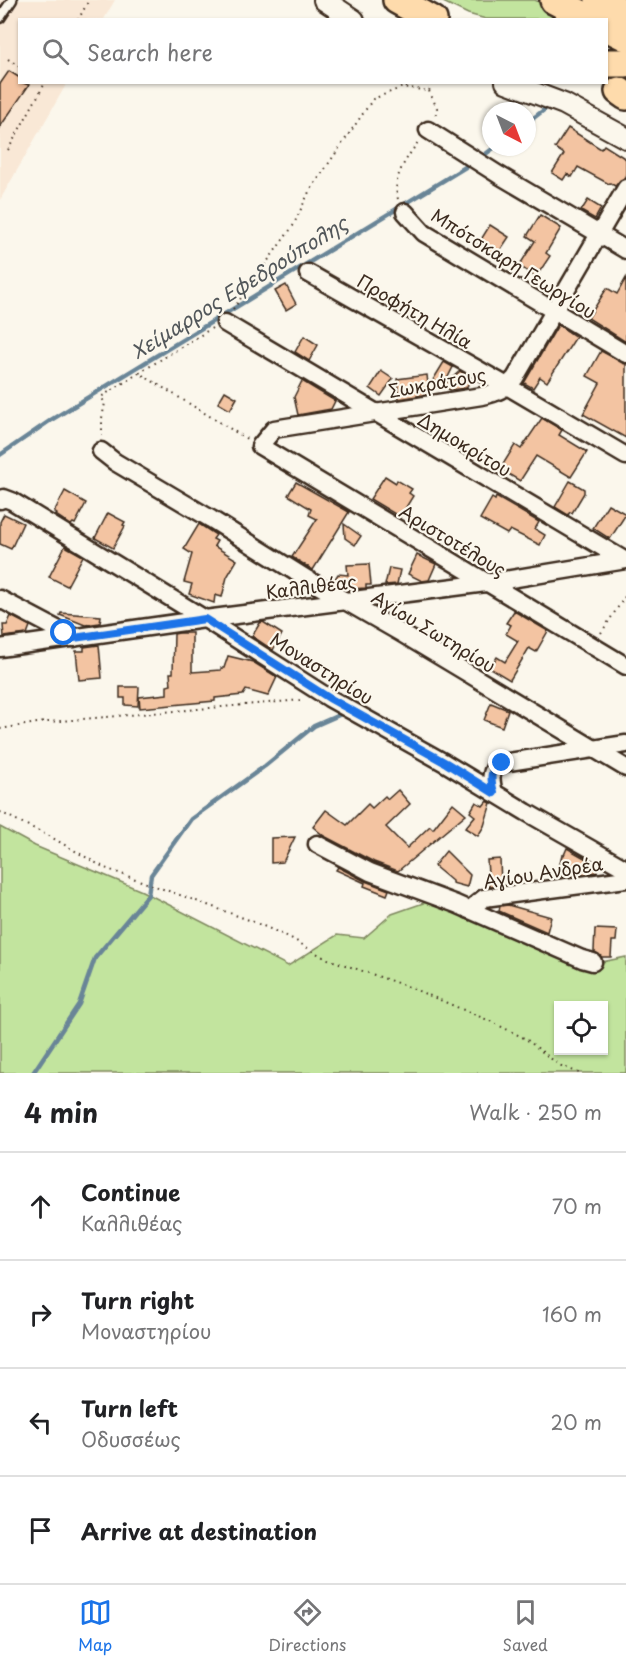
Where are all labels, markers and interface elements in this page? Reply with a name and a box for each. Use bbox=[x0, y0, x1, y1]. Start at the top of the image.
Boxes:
search box bbox=[18, 18, 608, 84]
icon: search bbox=[39, 35, 72, 68]
text: Search here bbox=[87, 35, 213, 68]
north arrow bbox=[482, 102, 536, 156]
street label: Μπότσκαρη Γεωργίου bbox=[426, 201, 602, 325]
water label: Χείμαρρος Εφεδρούπολης bbox=[125, 207, 354, 366]
street label: Προφήτη Ηλία bbox=[353, 267, 478, 355]
street label: Σωκράτους bbox=[386, 360, 488, 404]
street label: Δημοκρίτου bbox=[413, 405, 517, 483]
street label: Αριστοτέλους bbox=[395, 497, 511, 583]
street label: Καλλιθέας bbox=[264, 567, 358, 605]
street label: Αγίου Σωτηρίου bbox=[367, 583, 501, 679]
route start bbox=[50, 619, 76, 645]
street label: Μοναστηρίου bbox=[265, 625, 379, 711]
route end bbox=[488, 749, 514, 775]
street label: Αγίου Ανδρέα bbox=[481, 849, 605, 895]
map controls bbox=[554, 1001, 608, 1055]
button: locate bbox=[554, 1001, 608, 1055]
text: 4 min bbox=[24, 1093, 98, 1132]
text: Walk · 250 m bbox=[469, 1097, 602, 1127]
text: Continue bbox=[81, 1175, 180, 1208]
icon: ahead bbox=[24, 1190, 57, 1223]
text: 70 m bbox=[552, 1191, 602, 1221]
text: Καλλιθέας bbox=[81, 1208, 182, 1238]
text: Turn right bbox=[81, 1283, 194, 1316]
icon: right bbox=[24, 1298, 57, 1331]
text: 160 m bbox=[542, 1299, 602, 1329]
text: Μοναστηρίου bbox=[81, 1316, 211, 1346]
text: Turn left bbox=[81, 1391, 178, 1424]
icon: left bbox=[24, 1406, 57, 1439]
text: 20 m bbox=[550, 1407, 602, 1437]
text: Οδυσσέως bbox=[81, 1424, 181, 1454]
icon: arrive bbox=[24, 1514, 57, 1547]
text: Arrive at destination bbox=[81, 1514, 317, 1547]
tab: Map bbox=[78, 1596, 112, 1656]
tab: Directions bbox=[268, 1596, 346, 1656]
tab: Saved bbox=[502, 1596, 548, 1656]

